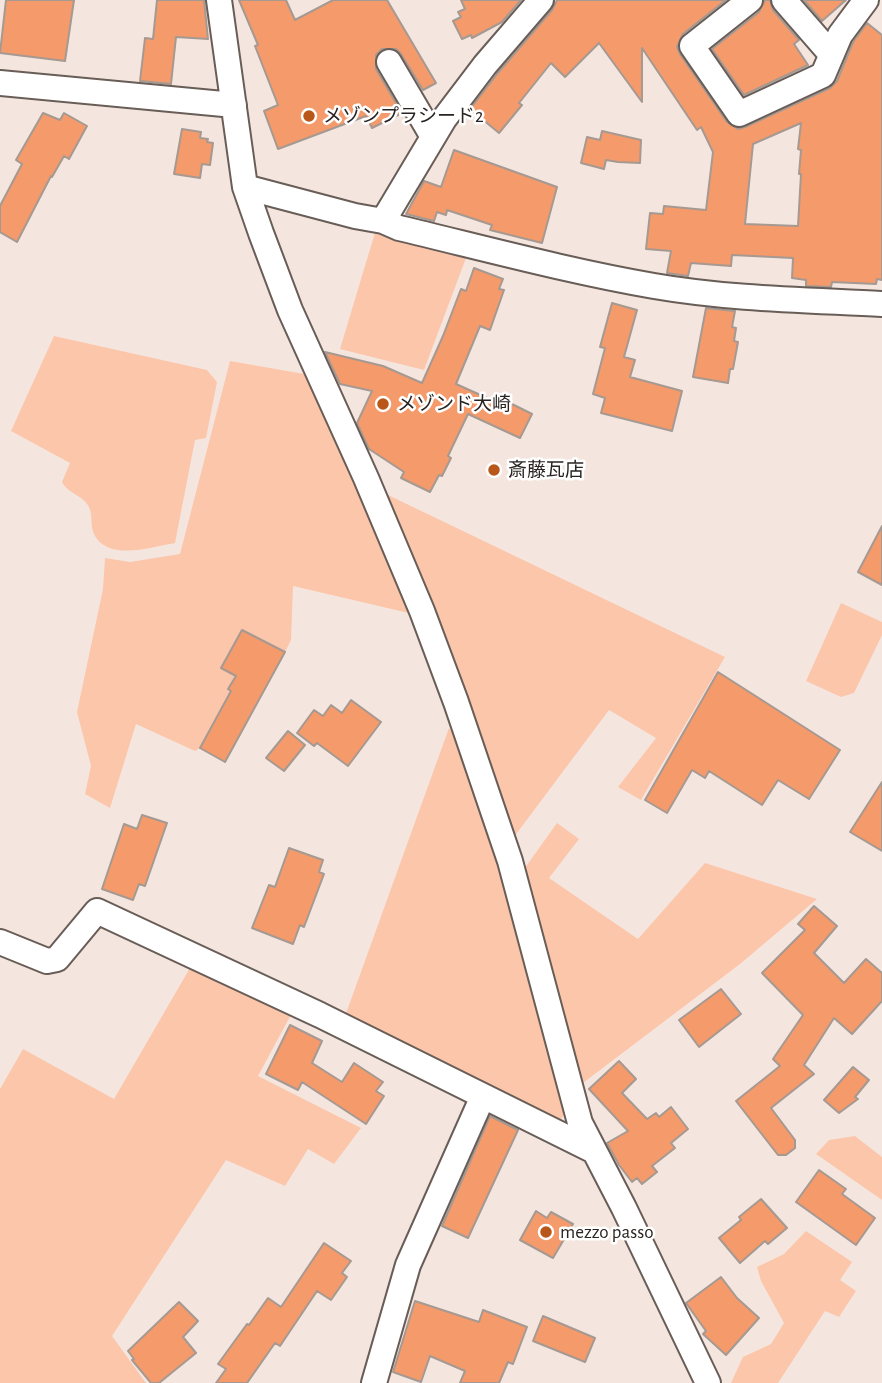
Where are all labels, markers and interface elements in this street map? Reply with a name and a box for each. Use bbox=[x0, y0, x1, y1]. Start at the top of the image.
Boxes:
place label: メゾンプラシード2 bbox=[323, 105, 484, 127]
marker: メゾンプラシード2 bbox=[301, 108, 317, 124]
place label: メゾンド大崎 bbox=[397, 393, 511, 415]
marker: メゾンド大崎 bbox=[375, 396, 391, 412]
place label: 斎藤瓦店 bbox=[508, 459, 584, 481]
marker: 斎藤瓦店 bbox=[486, 462, 502, 478]
place label: mezzo passo bbox=[560, 1221, 654, 1243]
marker: mezzo passo bbox=[538, 1224, 554, 1240]

